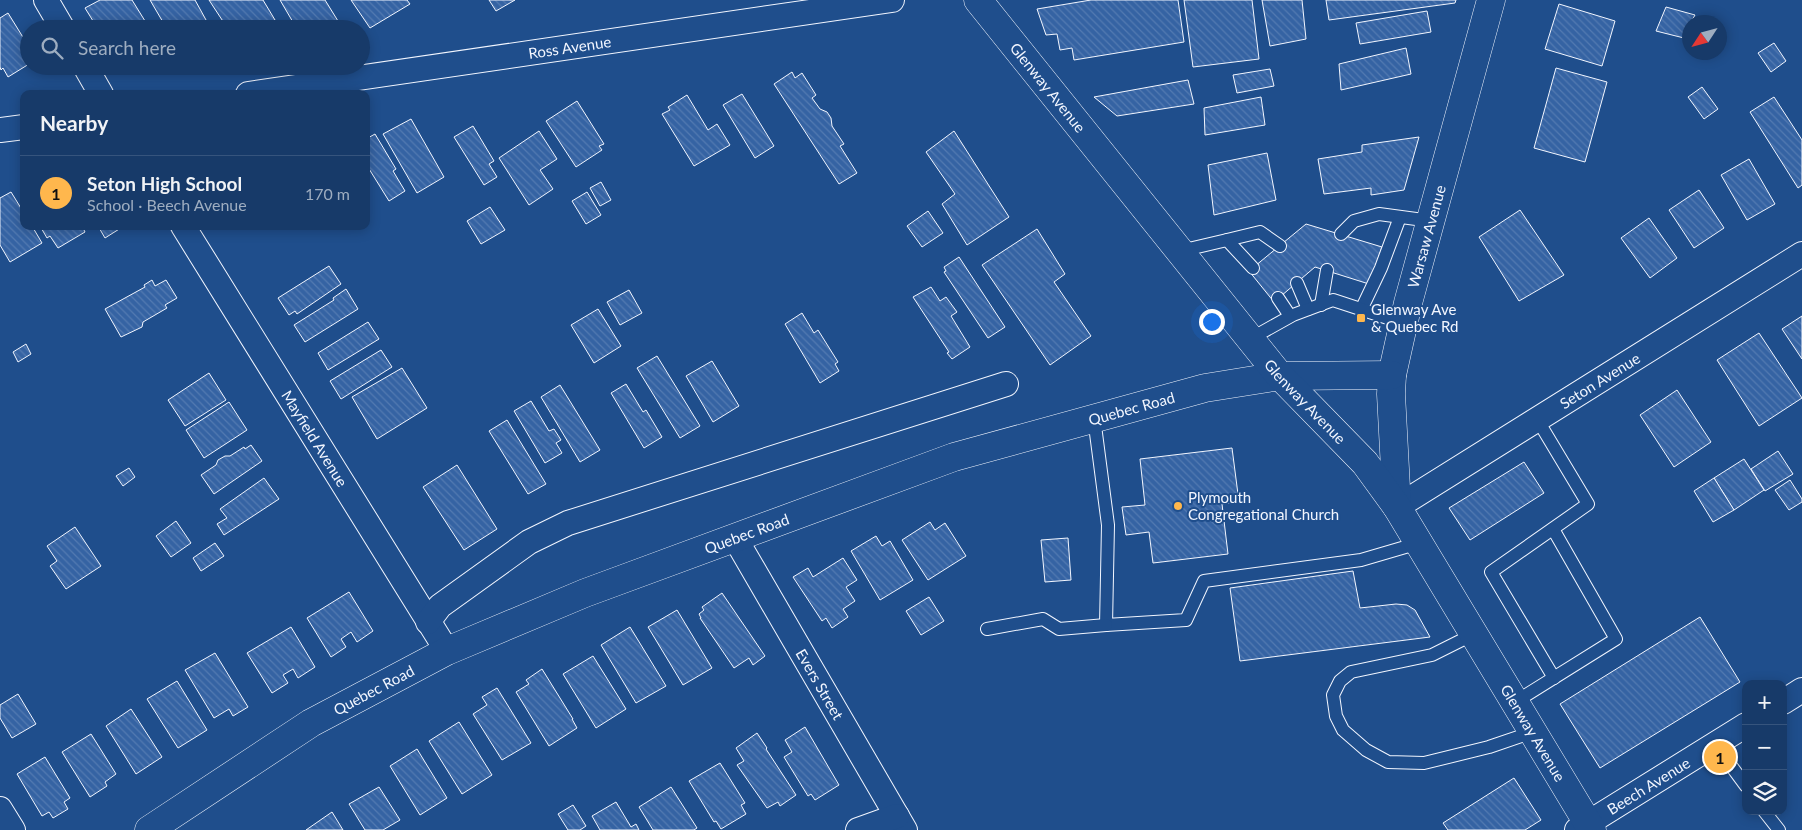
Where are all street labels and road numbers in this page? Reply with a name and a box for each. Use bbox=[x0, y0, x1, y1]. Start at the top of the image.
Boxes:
street label: Ross Avenue bbox=[527, 32, 612, 62]
street label: Glenway Avenue bbox=[1007, 39, 1090, 136]
street label: Warsaw Avenue bbox=[1404, 183, 1449, 290]
street label: Seton Avenue bbox=[1556, 349, 1643, 412]
street label: Glenway Avenue bbox=[1261, 355, 1350, 447]
street label: Mayfield Avenue bbox=[278, 387, 352, 490]
street label: Quebec Road bbox=[1086, 388, 1177, 429]
street label: Quebec Road bbox=[702, 510, 791, 557]
street label: Evers Street bbox=[792, 645, 848, 723]
street label: Quebec Road bbox=[330, 661, 417, 719]
street label: Glenway Avenue bbox=[1497, 681, 1569, 785]
street label: Beech Avenue bbox=[1604, 753, 1693, 818]

